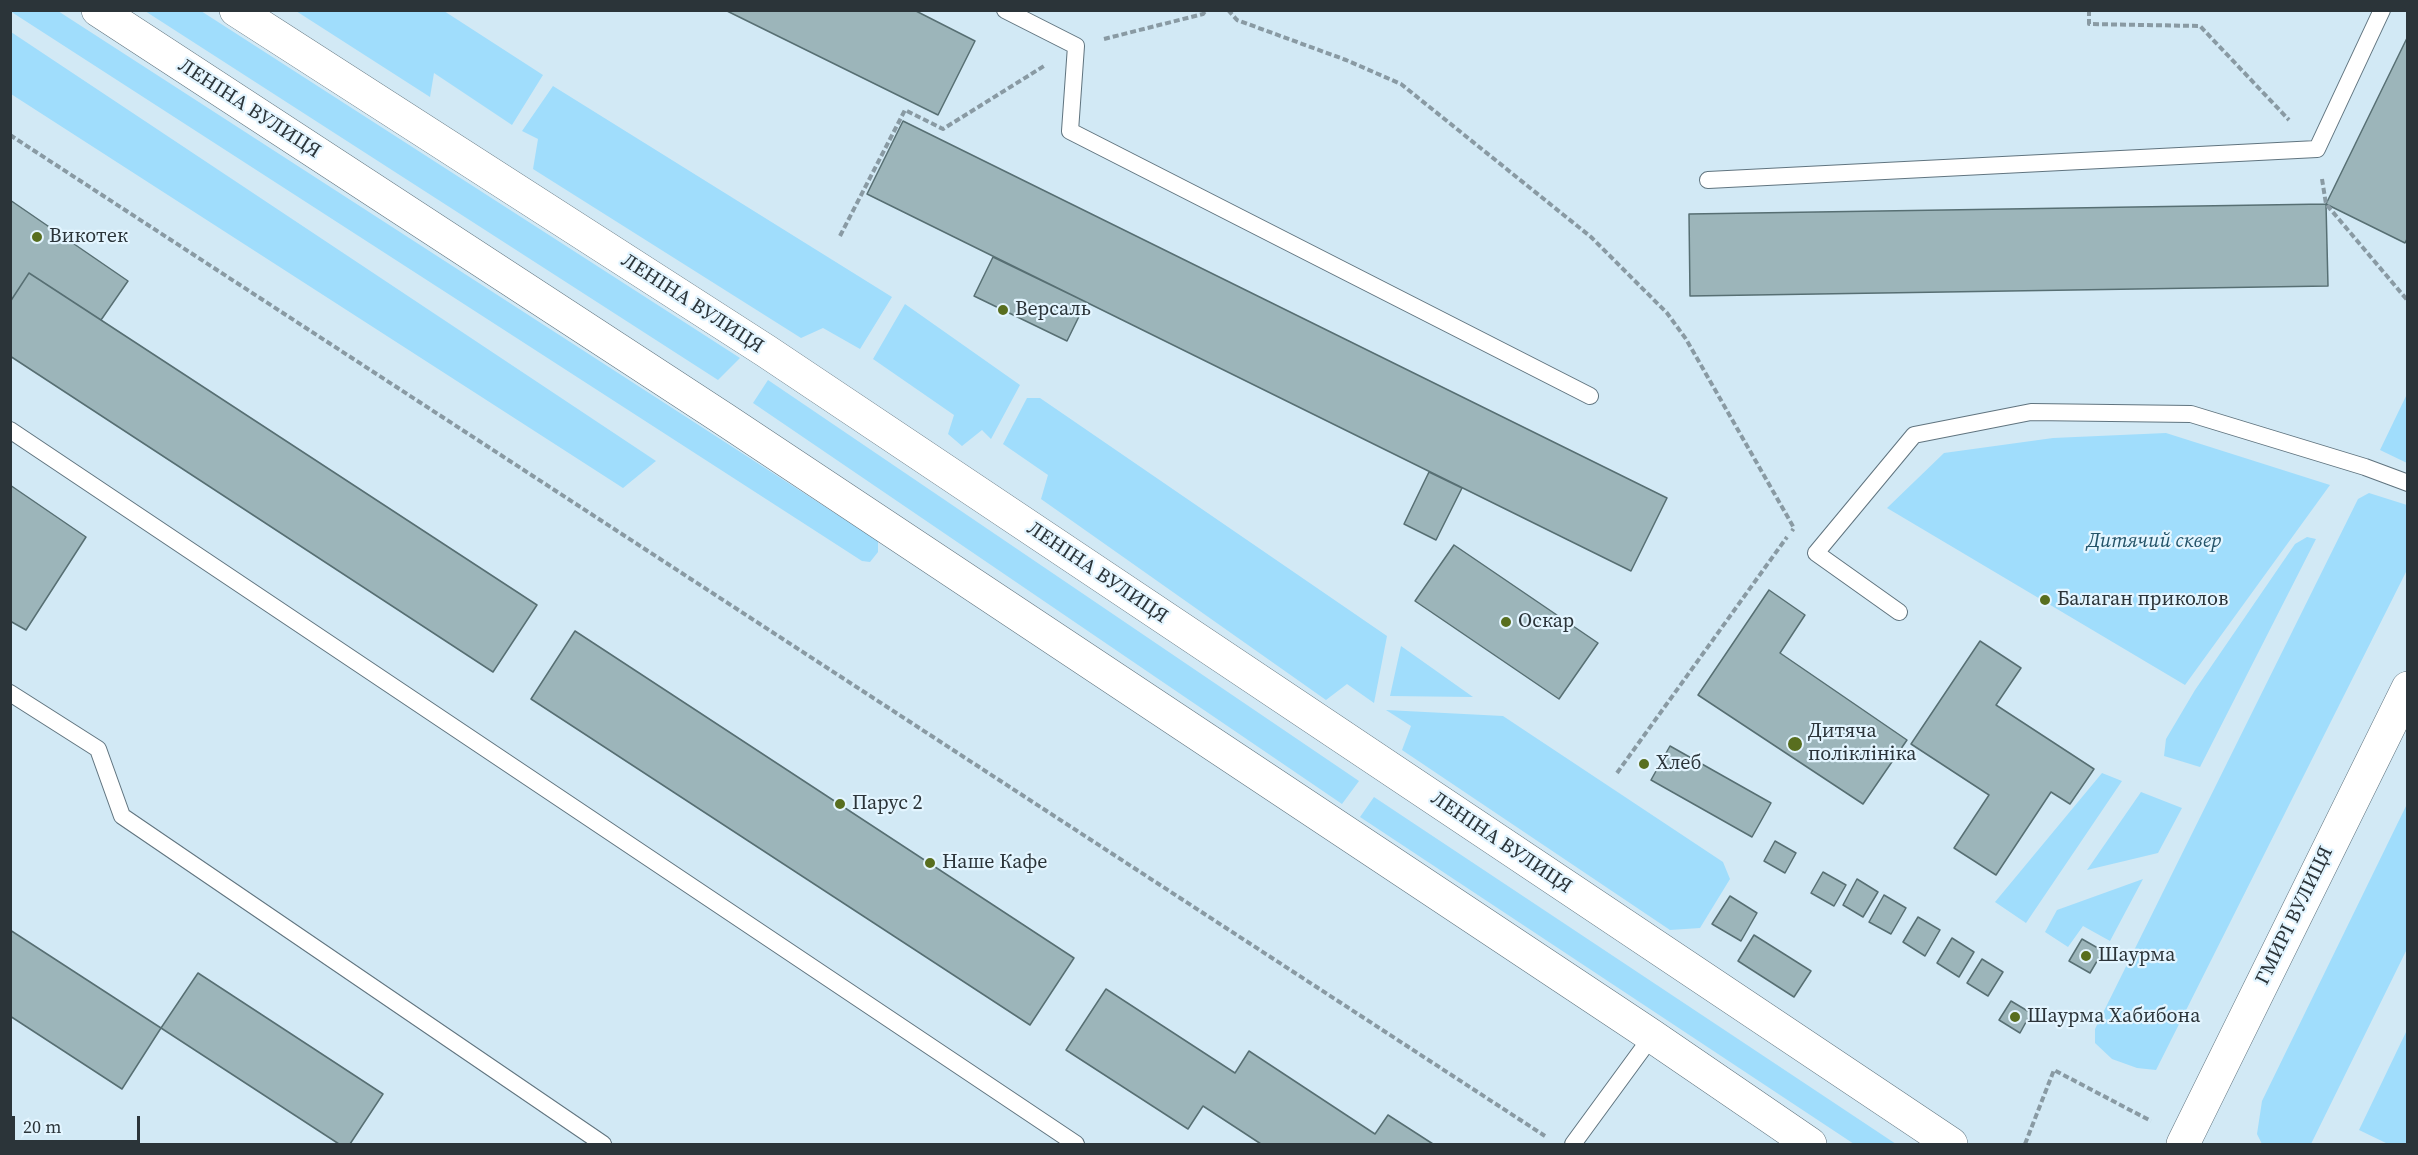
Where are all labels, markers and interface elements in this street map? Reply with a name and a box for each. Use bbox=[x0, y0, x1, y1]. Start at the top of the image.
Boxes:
street label: ЛЕНІНА ВУЛИЦЯ bbox=[173, 54, 325, 164]
place label: Викотек bbox=[49, 225, 128, 249]
marker: Викотек bbox=[30, 230, 44, 244]
street label: ЛЕНІНА ВУЛИЦЯ bbox=[616, 249, 768, 359]
place label: Версаль bbox=[1015, 298, 1091, 322]
marker: Версаль bbox=[996, 303, 1010, 317]
street label: ЛЕНІНА ВУЛИЦЯ bbox=[1022, 517, 1172, 629]
park label: Дитячий сквер bbox=[2087, 530, 2221, 554]
place label: Балаган приколов bbox=[2057, 588, 2228, 612]
marker: Балаган приколов bbox=[2038, 593, 2052, 607]
place label: Оскар bbox=[1518, 610, 1574, 634]
marker: Оскар bbox=[1499, 615, 1513, 629]
place label: Дитяча поліклініка bbox=[1808, 720, 1917, 767]
marker: Дитяча поліклініка bbox=[1786, 735, 1804, 753]
place label: Хлеб bbox=[1656, 752, 1701, 776]
marker: Хлеб bbox=[1637, 757, 1651, 771]
street label: ЛЕНІНА ВУЛИЦЯ bbox=[1426, 787, 1576, 899]
place label: Парус 2 bbox=[852, 792, 923, 816]
marker: Парус 2 bbox=[833, 797, 847, 811]
street label: ГМИРІ ВУЛИЦЯ bbox=[2251, 843, 2339, 989]
place label: Наше Кафе bbox=[942, 851, 1047, 875]
marker: Наше Кафе bbox=[923, 856, 937, 870]
place label: Шаурма bbox=[2098, 944, 2175, 968]
marker: Шаурма bbox=[2079, 949, 2093, 963]
place label: Шаурма Хабибона bbox=[2027, 1005, 2200, 1029]
marker: Шаурма Хабибона bbox=[2008, 1010, 2022, 1024]
scale bar bbox=[15, 1104, 142, 1142]
text: 20 m bbox=[23, 1114, 61, 1139]

